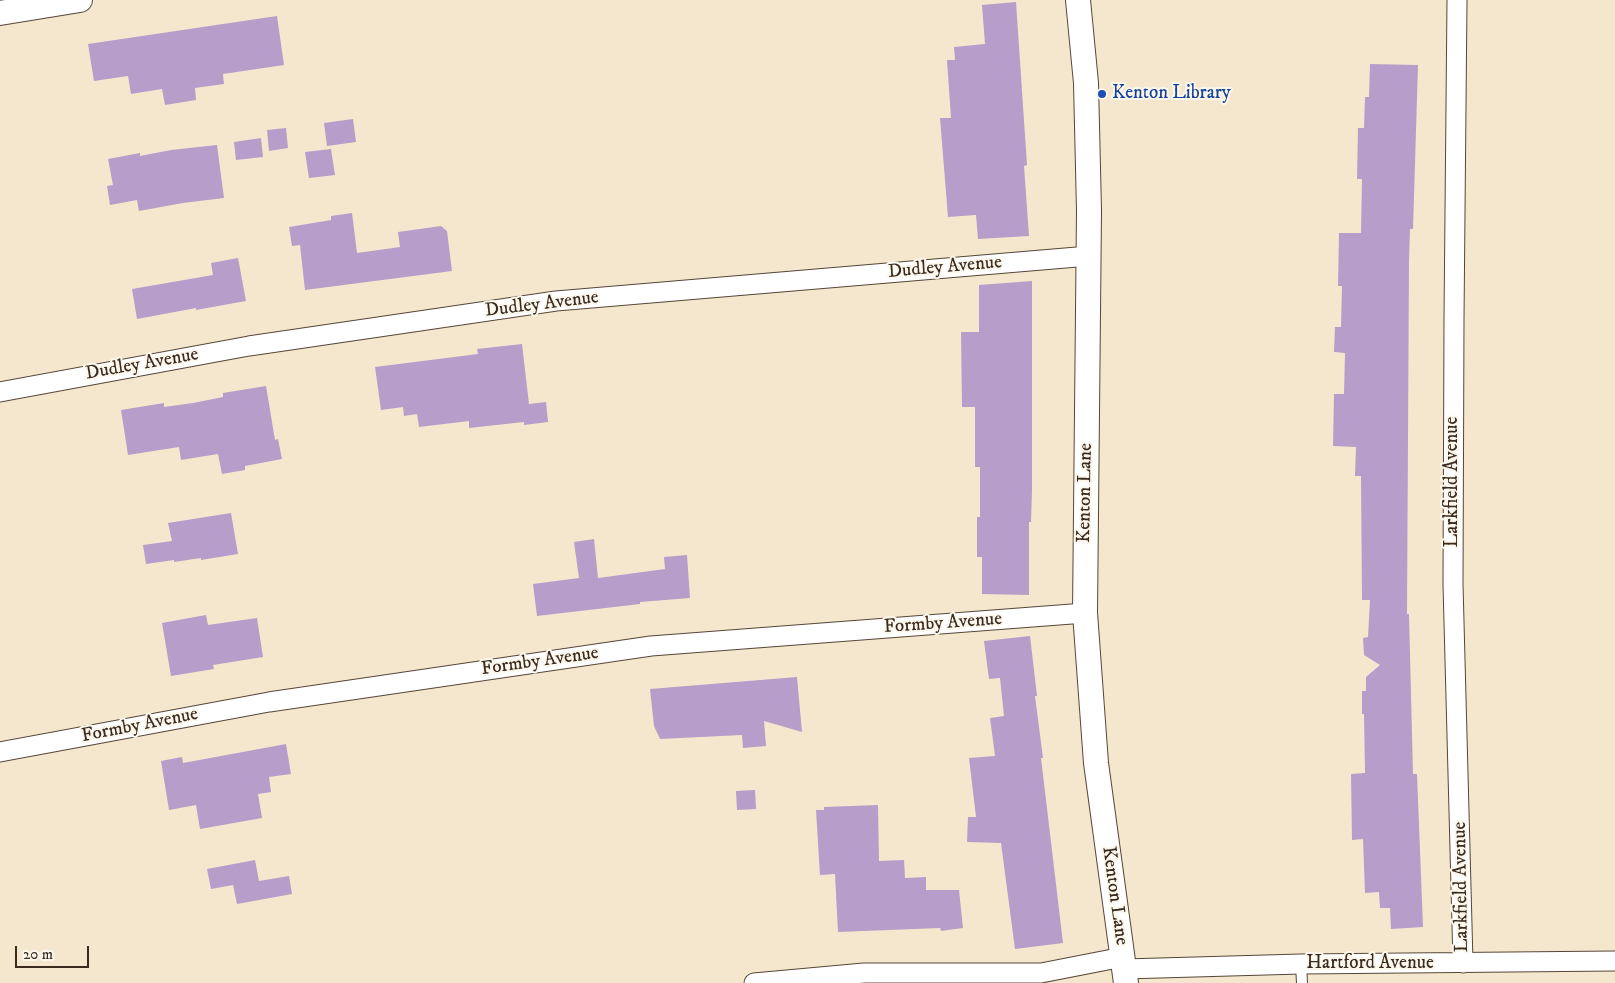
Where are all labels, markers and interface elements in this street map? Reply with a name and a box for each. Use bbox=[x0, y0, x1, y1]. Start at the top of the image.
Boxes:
place label: Kenton Library bbox=[1112, 83, 1231, 105]
marker: Kenton Library bbox=[1096, 88, 1108, 100]
street label: Dudley Avenue bbox=[887, 252, 1003, 284]
street label: Dudley Avenue bbox=[484, 287, 600, 323]
street label: Dudley Avenue bbox=[84, 344, 200, 386]
street label: Larkfield Avenue bbox=[1442, 417, 1464, 547]
street label: Kenton Lane bbox=[1074, 443, 1098, 543]
street label: Formby Avenue bbox=[883, 609, 1003, 639]
street label: Formby Avenue bbox=[480, 642, 600, 682]
street label: Formby Avenue bbox=[80, 704, 200, 748]
street label: Larkfield Avenue bbox=[1449, 821, 1475, 953]
street label: Kenton Lane bbox=[1096, 845, 1132, 947]
scale bar bbox=[18, 936, 91, 968]
text: 20 m bbox=[23, 945, 53, 964]
street label: Hartford Avenue bbox=[1306, 953, 1434, 975]

